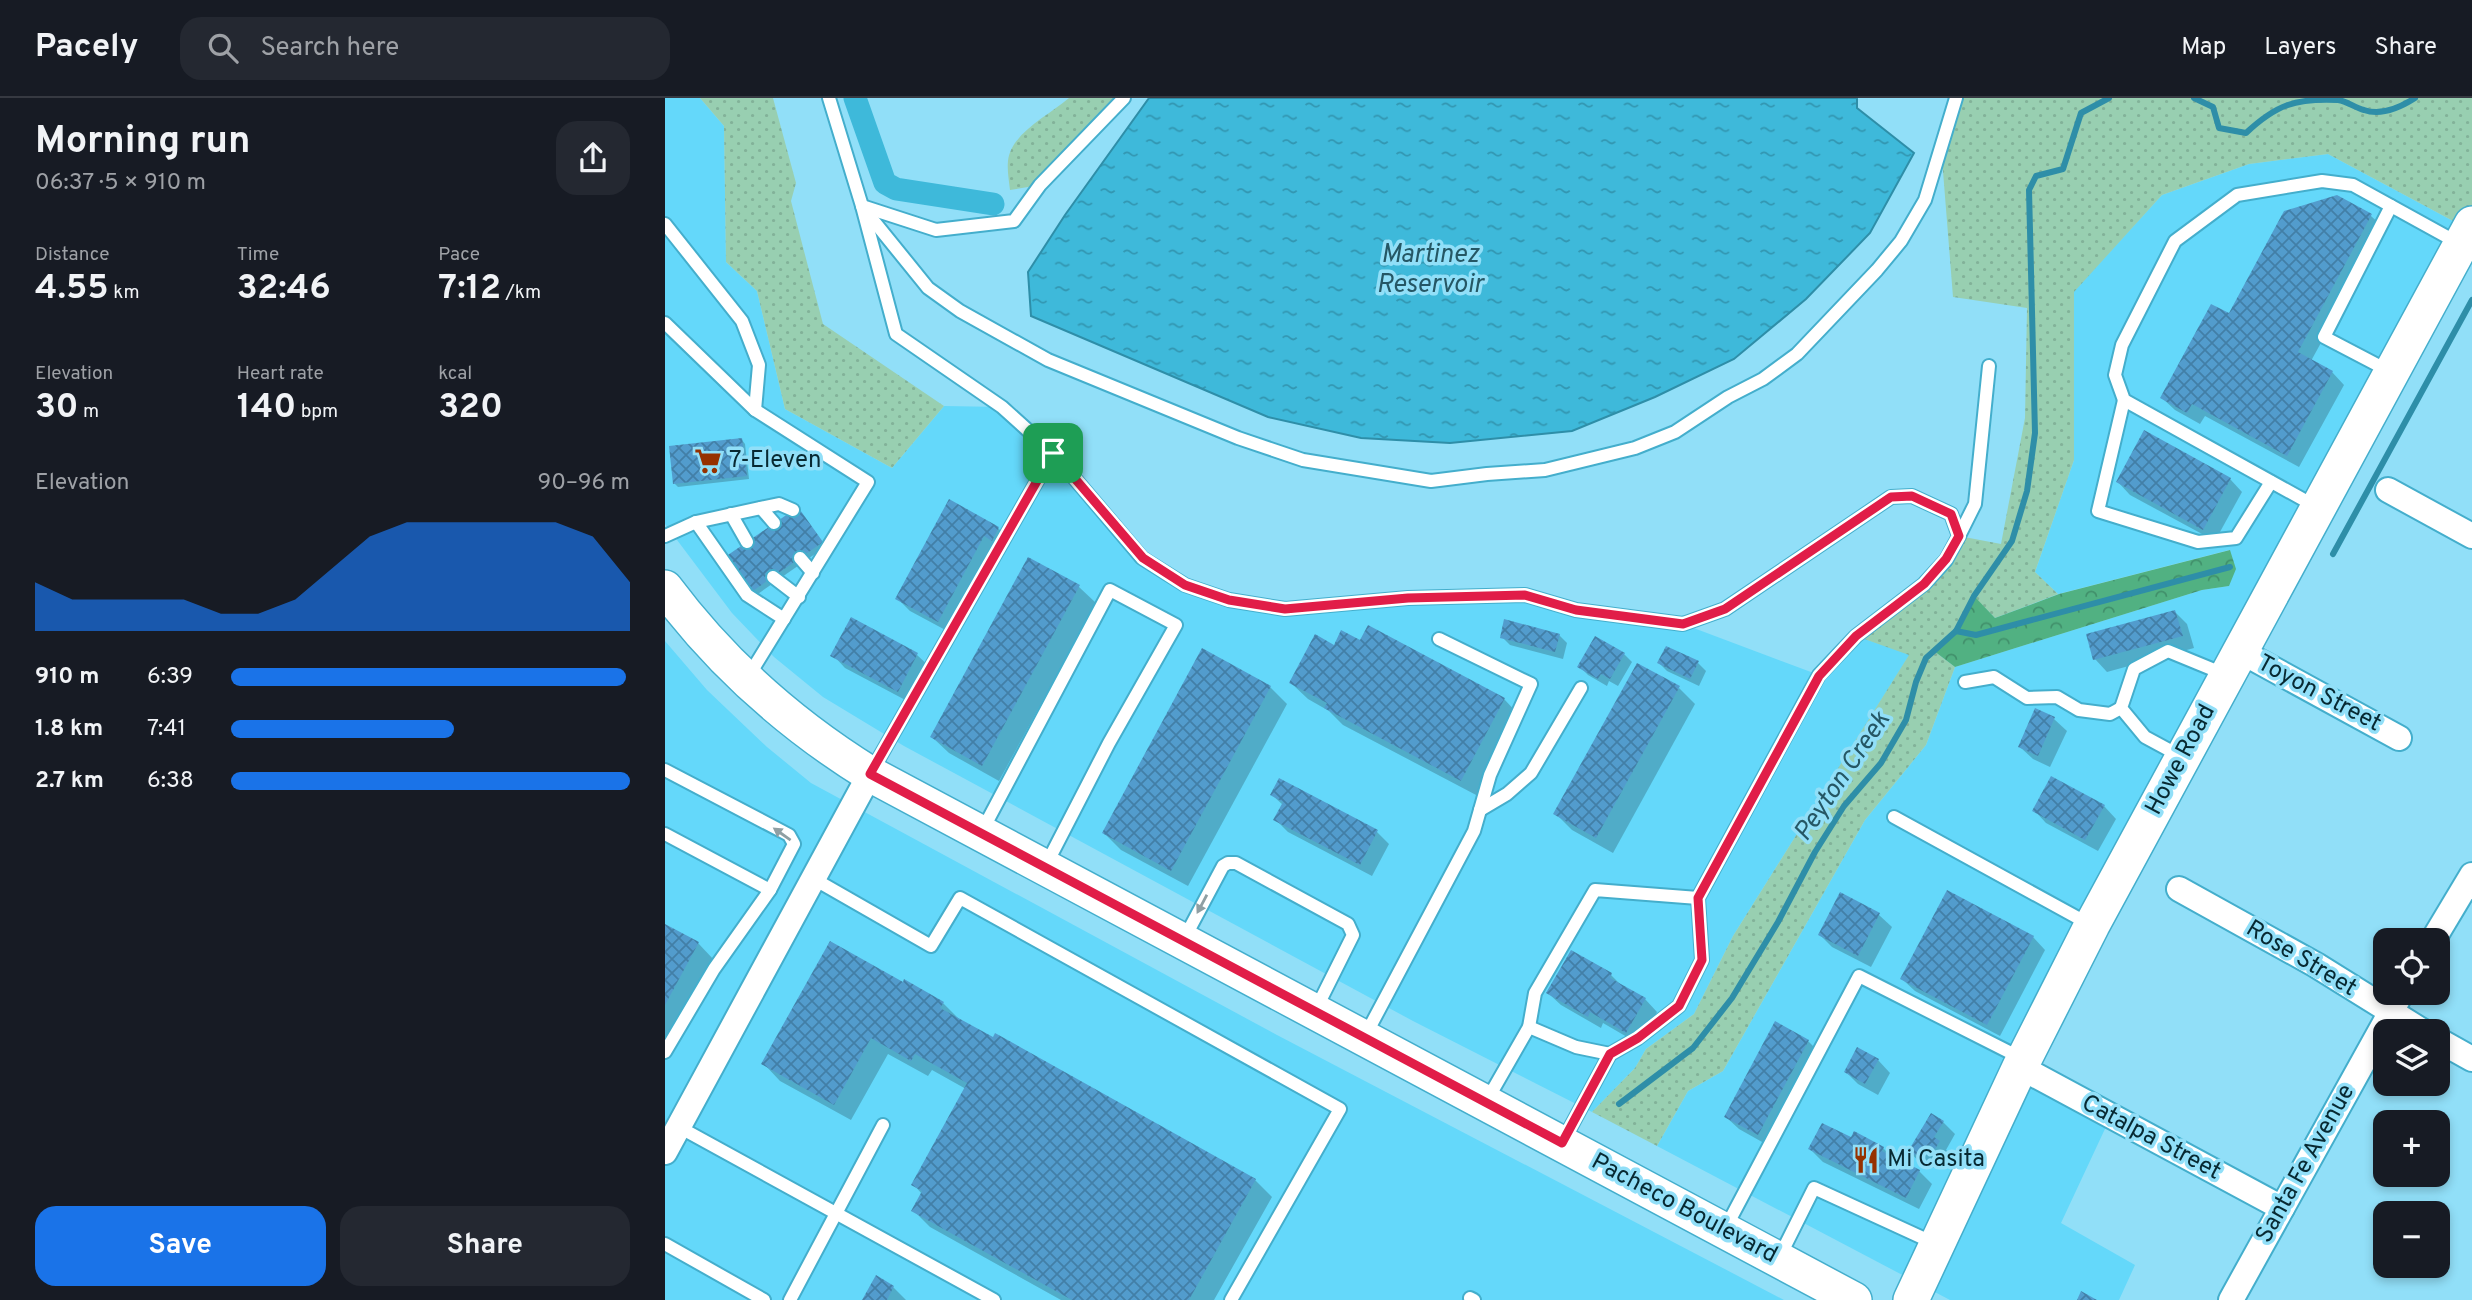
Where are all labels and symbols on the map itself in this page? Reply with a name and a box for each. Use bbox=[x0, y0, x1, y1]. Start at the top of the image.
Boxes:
water label: Martinez Reservoir bbox=[1377, 239, 1486, 302]
pin bbox=[1023, 423, 1083, 483]
supermarket icon: 7-Eleven bbox=[693, 446, 723, 476]
place label: 7-Eleven bbox=[729, 446, 822, 476]
street label: Toyon Street bbox=[2252, 649, 2386, 739]
street label: Howe Road bbox=[2139, 700, 2223, 820]
water label: Peyton Creek bbox=[1788, 705, 1899, 848]
one-way arrow bbox=[772, 827, 792, 840]
one-way arrow bbox=[1197, 894, 1208, 914]
street label: Rose Street bbox=[2240, 914, 2362, 1004]
street label: Santa Fe Avenue bbox=[2250, 1079, 2362, 1249]
street label: Catalpa Street bbox=[2076, 1089, 2226, 1187]
restaurant icon: Mi Casita bbox=[1851, 1145, 1881, 1175]
place label: Mi Casita bbox=[1887, 1145, 1985, 1175]
street label: Pacheco Boulevard bbox=[1586, 1147, 1782, 1271]

